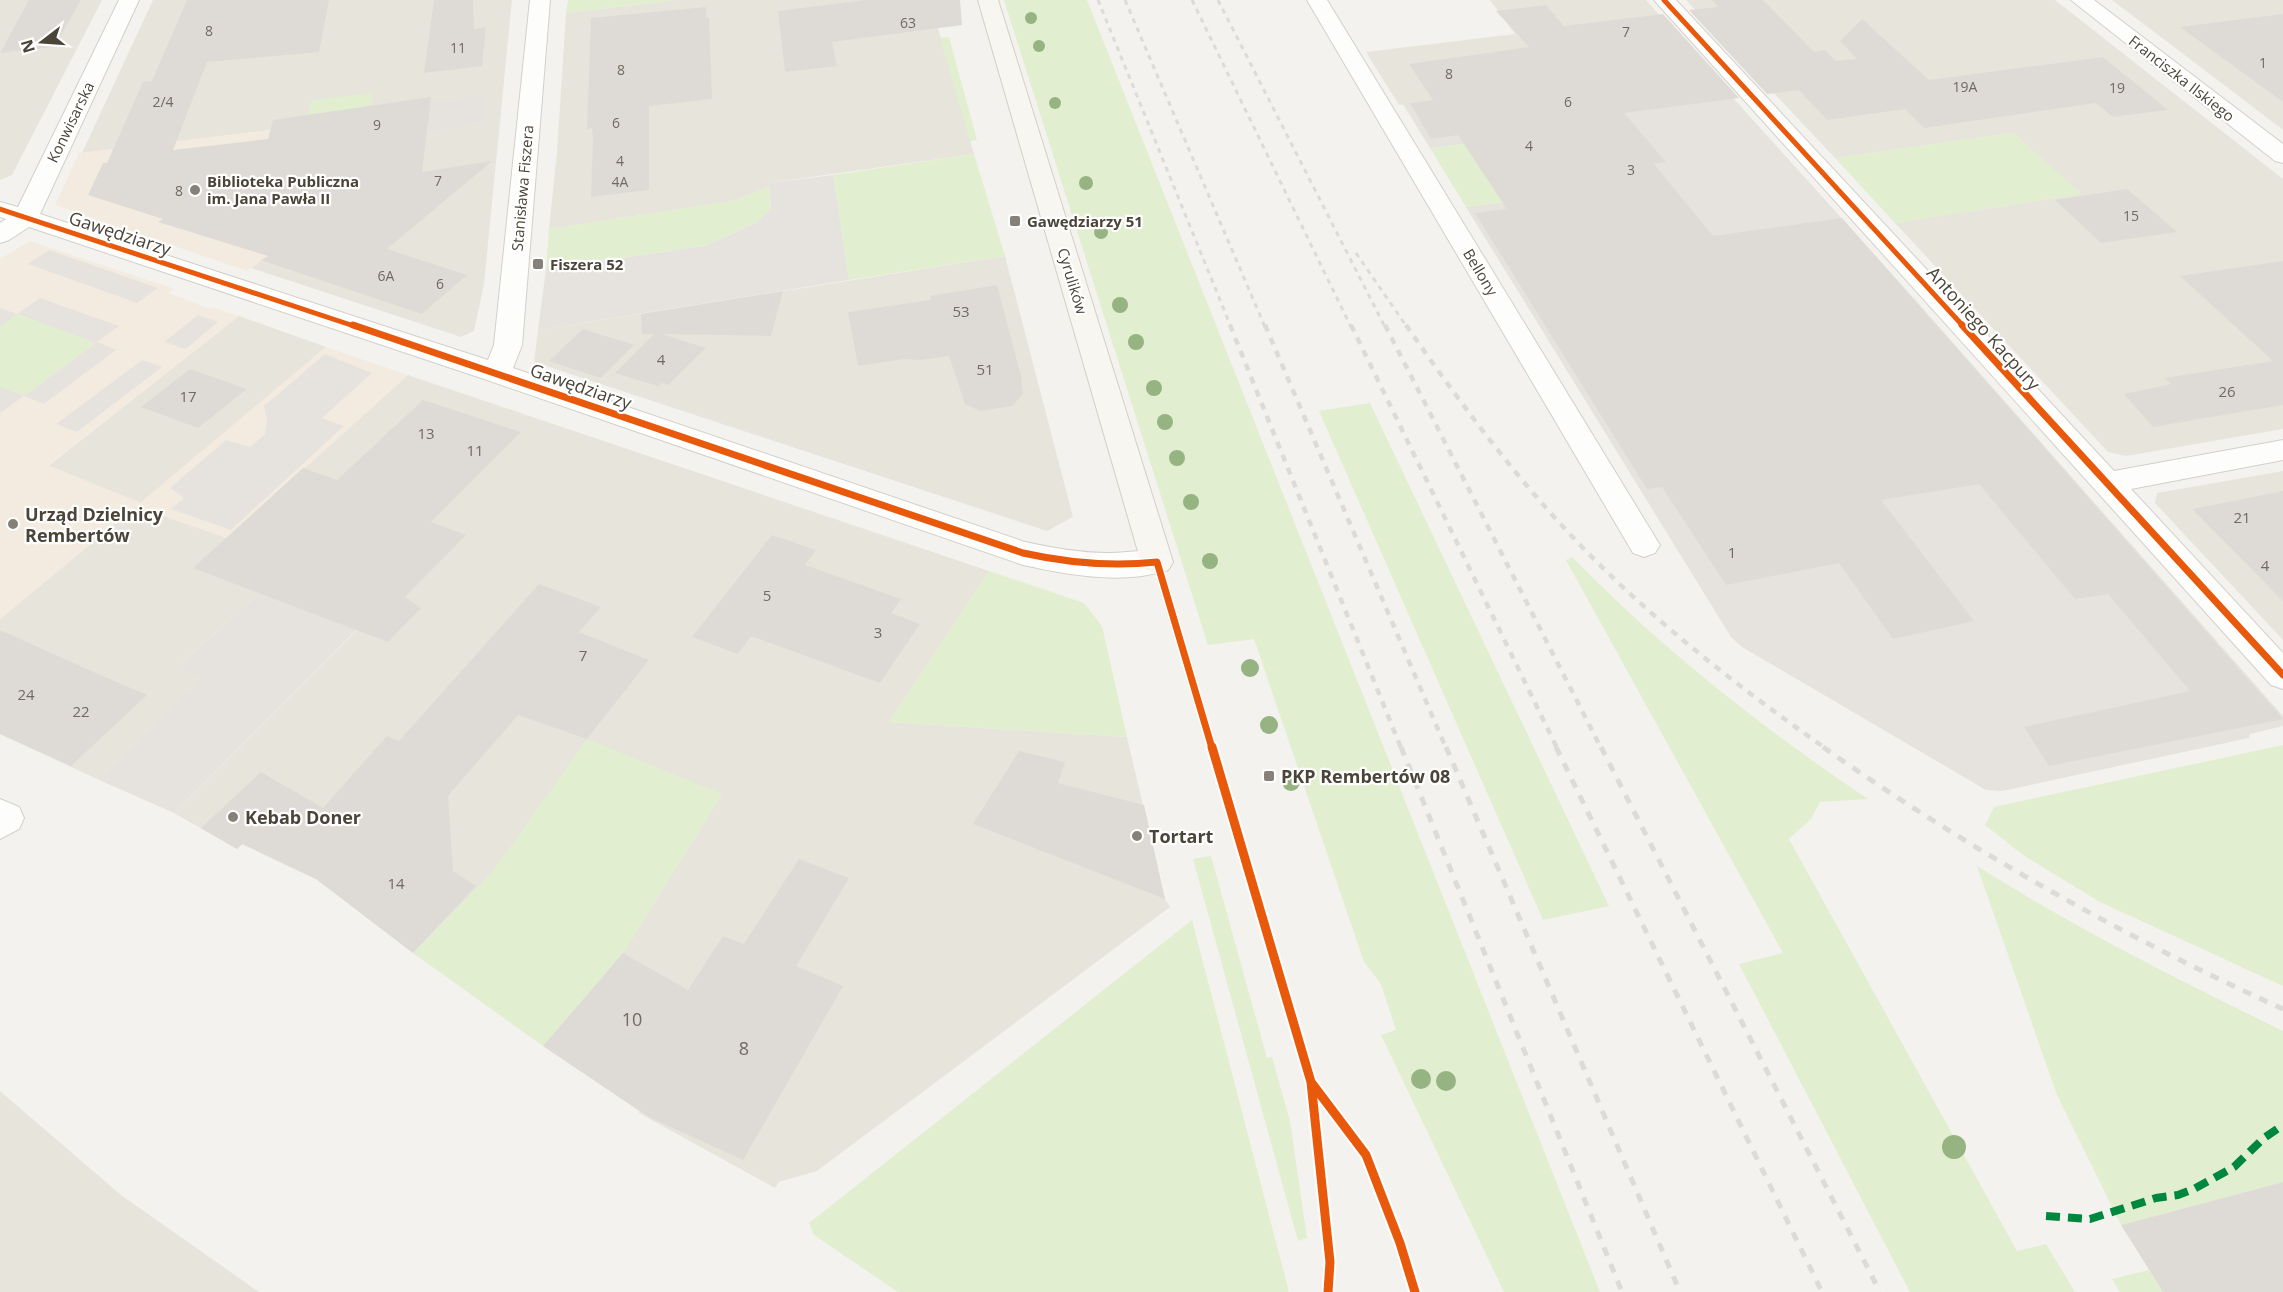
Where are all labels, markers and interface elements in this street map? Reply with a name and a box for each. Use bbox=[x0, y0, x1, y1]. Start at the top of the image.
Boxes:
north arrow bbox=[12, 12, 72, 72]
house number: 63 bbox=[900, 13, 916, 32]
house number: 8 bbox=[205, 21, 213, 40]
house number: 7 bbox=[1622, 22, 1630, 41]
street label: Franciszka Ilskiego bbox=[2125, 30, 2239, 126]
text: N bbox=[15, 37, 40, 56]
house number: 11 bbox=[450, 38, 466, 57]
house number: 1 bbox=[2259, 53, 2267, 72]
house number: 8 bbox=[617, 60, 625, 79]
house number: 8 bbox=[1445, 64, 1453, 83]
house number: 19A bbox=[1953, 77, 1978, 96]
street label: Konwisarska bbox=[42, 78, 98, 166]
house number: 19 bbox=[2109, 78, 2125, 97]
house number: 2/4 bbox=[152, 92, 174, 111]
house number: 6 bbox=[1564, 92, 1572, 111]
house number: 6 bbox=[612, 113, 620, 132]
house number: 9 bbox=[373, 115, 381, 134]
street label: Stanisława Fiszera bbox=[507, 124, 537, 252]
house number: 4 bbox=[1525, 136, 1533, 155]
house number: 4 bbox=[616, 151, 624, 170]
house number: 3 bbox=[1627, 160, 1635, 179]
place label: Biblioteka Publiczna im. Jana Pawła II bbox=[207, 171, 359, 208]
house number: 7 bbox=[434, 171, 442, 190]
house number: 4A bbox=[612, 172, 629, 191]
house number: 8 bbox=[175, 181, 183, 200]
marker: Biblioteka Publiczna im. Jana Pawła II bbox=[188, 183, 202, 197]
street label: Gawędziarzy bbox=[66, 205, 175, 261]
house number: 15 bbox=[2123, 206, 2139, 225]
place label: Gawędziarzy 51 bbox=[1027, 211, 1143, 231]
marker: Gawędziarzy 51 bbox=[1008, 214, 1022, 228]
street label: Cyrulików bbox=[1053, 245, 1093, 317]
street label: Bellony bbox=[1459, 245, 1503, 300]
place label: Fiszera 52 bbox=[550, 254, 624, 274]
marker: Fiszera 52 bbox=[531, 257, 545, 271]
street label: Antoniego Kacpury bbox=[1922, 261, 2047, 396]
house number: 6A bbox=[378, 266, 395, 285]
house number: 6 bbox=[436, 274, 444, 293]
house number: 53 bbox=[952, 301, 970, 321]
house number: 4 bbox=[657, 349, 666, 369]
street label: Gawędziarzy bbox=[527, 357, 636, 415]
house number: 51 bbox=[976, 359, 994, 379]
house number: 26 bbox=[2218, 381, 2236, 401]
house number: 17 bbox=[179, 386, 197, 406]
house number: 13 bbox=[417, 423, 435, 443]
house number: 11 bbox=[466, 440, 484, 460]
place label: Urząd Dzielnicy Rembertów bbox=[25, 502, 164, 547]
house number: 21 bbox=[2233, 507, 2251, 527]
marker: Urząd Dzielnicy Rembertów bbox=[6, 517, 20, 531]
house number: 1 bbox=[1728, 542, 1736, 562]
house number: 4 bbox=[2261, 555, 2270, 575]
house number: 5 bbox=[763, 585, 771, 605]
house number: 3 bbox=[874, 622, 882, 642]
house number: 7 bbox=[579, 645, 587, 665]
house number: 24 bbox=[17, 684, 35, 704]
house number: 22 bbox=[72, 701, 90, 721]
place label: PKP Rembertów 08 bbox=[1281, 764, 1450, 788]
marker: PKP Rembertów 08 bbox=[1262, 769, 1276, 783]
place label: Kebab Doner bbox=[245, 805, 361, 829]
marker: Kebab Doner bbox=[226, 810, 240, 824]
place label: Tortart bbox=[1149, 824, 1214, 848]
marker: Tortart bbox=[1130, 829, 1144, 843]
house number: 14 bbox=[387, 873, 405, 893]
house number: 10 bbox=[622, 1007, 642, 1031]
house number: 8 bbox=[739, 1036, 749, 1060]

